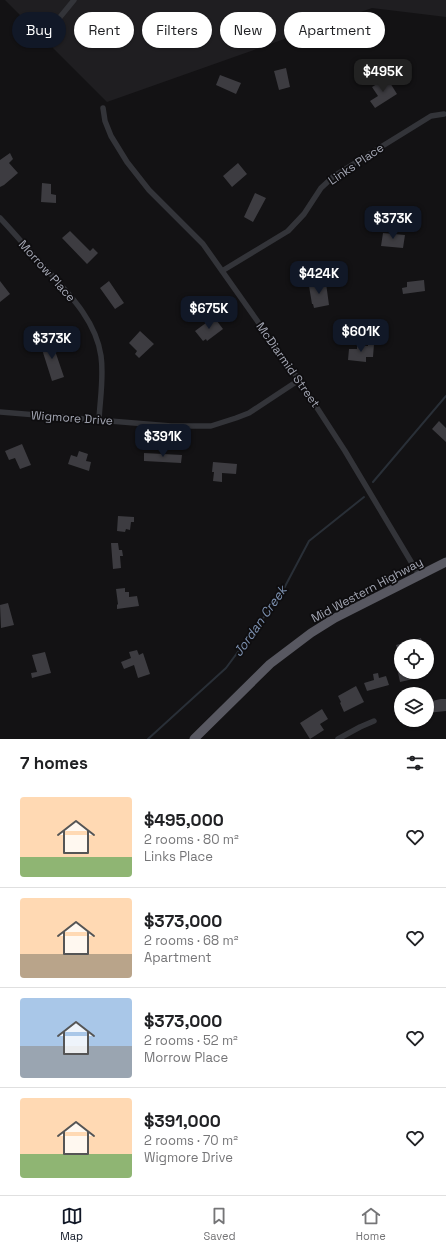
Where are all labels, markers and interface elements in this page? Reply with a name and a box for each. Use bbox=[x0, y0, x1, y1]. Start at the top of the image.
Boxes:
chip: Buy bbox=[12, 12, 66, 48]
chip: Rent bbox=[74, 12, 134, 48]
chip: Filters bbox=[142, 12, 212, 48]
chip: New bbox=[220, 12, 276, 48]
chip: Apartment bbox=[284, 12, 385, 48]
pin: $495K bbox=[355, 59, 411, 93]
text: $495K bbox=[363, 63, 403, 80]
street label: Links Place bbox=[325, 140, 387, 188]
pin: $373K bbox=[365, 206, 421, 240]
text: $373K bbox=[373, 210, 413, 227]
street label: Morrow Place bbox=[15, 237, 79, 305]
pin: $424K bbox=[291, 261, 347, 295]
text: $424K bbox=[299, 265, 339, 282]
pin: $675K bbox=[181, 296, 237, 330]
text: $675K bbox=[190, 300, 228, 317]
street label: McDiarmid Street bbox=[253, 319, 323, 411]
pin: $601K bbox=[333, 319, 389, 353]
text: $601K bbox=[342, 323, 380, 340]
pin: $373K bbox=[24, 326, 80, 360]
text: $373K bbox=[32, 330, 72, 347]
street label: Wigmore Drive bbox=[30, 407, 114, 429]
pin: $391K bbox=[135, 424, 191, 458]
text: $391K bbox=[144, 428, 182, 445]
street label: Mid Western Highway bbox=[308, 554, 426, 626]
water label: Jordan Creek bbox=[229, 581, 292, 660]
map controls bbox=[394, 639, 434, 727]
button: locate bbox=[394, 639, 434, 679]
button: layers bbox=[394, 687, 434, 727]
text: 7 homes bbox=[20, 752, 88, 774]
icon: filters bbox=[404, 752, 426, 774]
text: $495,000 bbox=[144, 809, 224, 831]
icon: home bbox=[52, 813, 100, 861]
icon: heart bbox=[404, 826, 426, 848]
text: 2 rooms · 80 m² bbox=[144, 831, 239, 848]
text: Links Place bbox=[144, 848, 213, 865]
text: $373,000 bbox=[144, 910, 222, 932]
icon: home bbox=[52, 914, 100, 962]
icon: heart bbox=[404, 927, 426, 949]
text: 2 rooms · 68 m² bbox=[144, 932, 238, 949]
text: Apartment bbox=[144, 949, 212, 966]
text: $373,000 bbox=[144, 1010, 222, 1032]
icon: home bbox=[52, 1014, 100, 1062]
icon: heart bbox=[404, 1027, 426, 1049]
text: 2 rooms · 52 m² bbox=[144, 1032, 238, 1049]
text: Morrow Place bbox=[144, 1049, 228, 1066]
text: $391,000 bbox=[144, 1110, 221, 1132]
icon: home bbox=[52, 1114, 100, 1162]
icon: heart bbox=[404, 1127, 426, 1149]
text: 2 rooms · 70 m² bbox=[144, 1132, 238, 1149]
text: Wigmore Drive bbox=[144, 1149, 233, 1166]
tab: Map bbox=[60, 1205, 83, 1243]
tab: Saved bbox=[203, 1205, 236, 1243]
tab: Home bbox=[356, 1205, 386, 1243]

